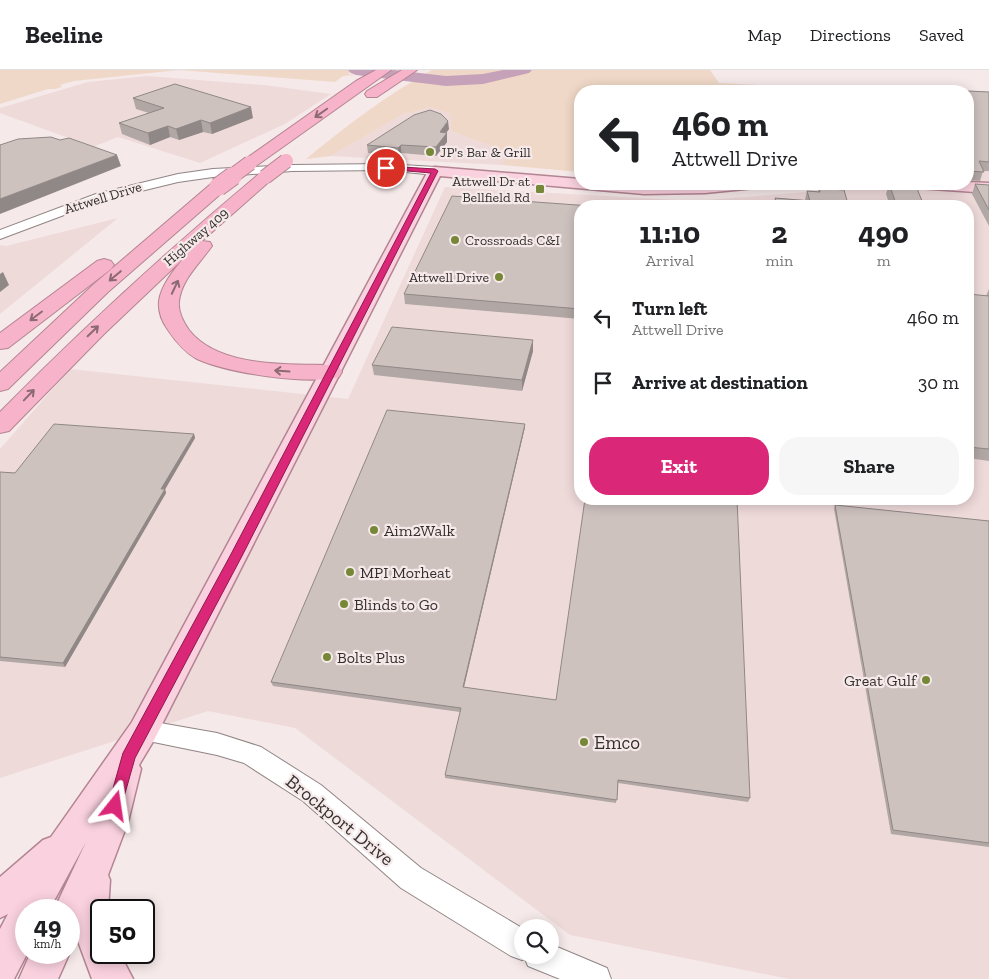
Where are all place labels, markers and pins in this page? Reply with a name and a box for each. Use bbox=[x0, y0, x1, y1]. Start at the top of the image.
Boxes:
place label: JP's Bar & Grill bbox=[440, 144, 531, 161]
marker: JP's Bar & Grill bbox=[424, 146, 436, 158]
pin bbox=[365, 147, 407, 189]
place label: Attwell Dr at Bellfield Rd bbox=[452, 173, 531, 206]
marker: Attwell Dr at Bellfield Rd bbox=[534, 183, 546, 195]
place label: Crossroads C&I bbox=[465, 232, 560, 249]
marker: Crossroads C&I bbox=[449, 234, 461, 246]
place label: Attwell Drive bbox=[409, 269, 489, 286]
marker: Attwell Drive bbox=[493, 271, 505, 283]
place label: Aim2Walk bbox=[384, 521, 456, 540]
marker: Aim2Walk bbox=[368, 524, 380, 536]
place label: MPI Morheat bbox=[360, 563, 451, 582]
marker: MPI Morheat bbox=[344, 566, 356, 578]
place label: Blinds to Go bbox=[354, 595, 438, 614]
marker: Blinds to Go bbox=[338, 598, 350, 610]
place label: Bolts Plus bbox=[337, 648, 405, 667]
marker: Bolts Plus bbox=[321, 651, 333, 663]
place label: Great Gulf bbox=[844, 671, 918, 690]
marker: Great Gulf bbox=[920, 674, 932, 686]
place label: Emco bbox=[594, 731, 640, 754]
marker: Emco bbox=[578, 736, 590, 748]

